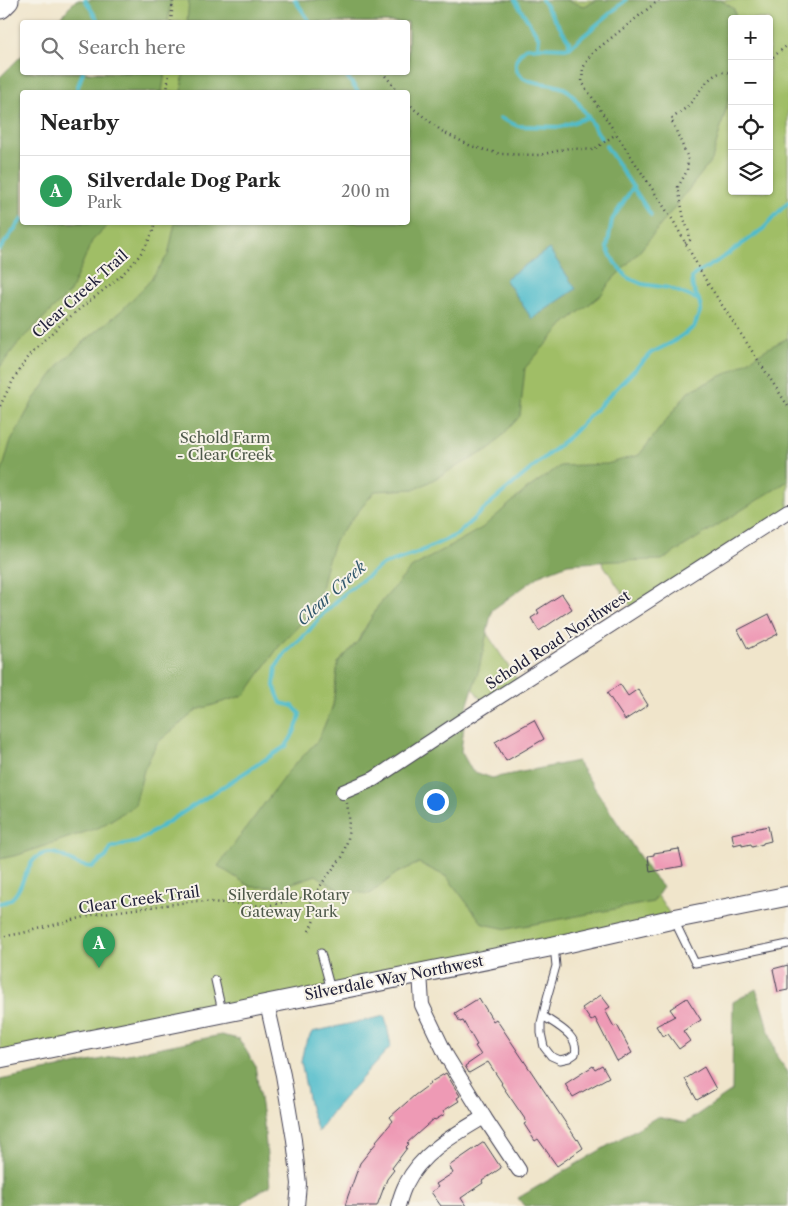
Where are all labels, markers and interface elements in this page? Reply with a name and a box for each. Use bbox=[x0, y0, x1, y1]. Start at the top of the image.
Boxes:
map controls bbox=[728, 15, 773, 195]
button: + bbox=[728, 15, 773, 60]
search box bbox=[20, 20, 410, 75]
icon: search bbox=[38, 34, 66, 62]
text: Search here bbox=[78, 36, 186, 59]
button: − bbox=[728, 60, 773, 105]
button: locate bbox=[728, 105, 773, 150]
text: Nearby bbox=[40, 110, 119, 135]
button: layers bbox=[728, 150, 773, 195]
text: Silverdale Dog Park bbox=[87, 169, 280, 192]
text: A bbox=[50, 181, 62, 201]
text: 200 m bbox=[341, 181, 390, 201]
text: Park bbox=[87, 192, 122, 212]
street label: Clear Creek Trail bbox=[28, 245, 132, 342]
park label: Schold Farm - Clear Creek bbox=[177, 428, 275, 464]
water label: Clear Creek bbox=[292, 556, 370, 629]
street label: Schold Road Northwest bbox=[482, 585, 634, 693]
your location bbox=[423, 789, 449, 815]
street label: Clear Creek Trail bbox=[77, 882, 201, 917]
park label: Silverdale Rotary Gateway Park bbox=[228, 885, 351, 921]
pin: A bbox=[83, 927, 115, 968]
street label: Silverdale Way Northwest bbox=[303, 951, 486, 1004]

